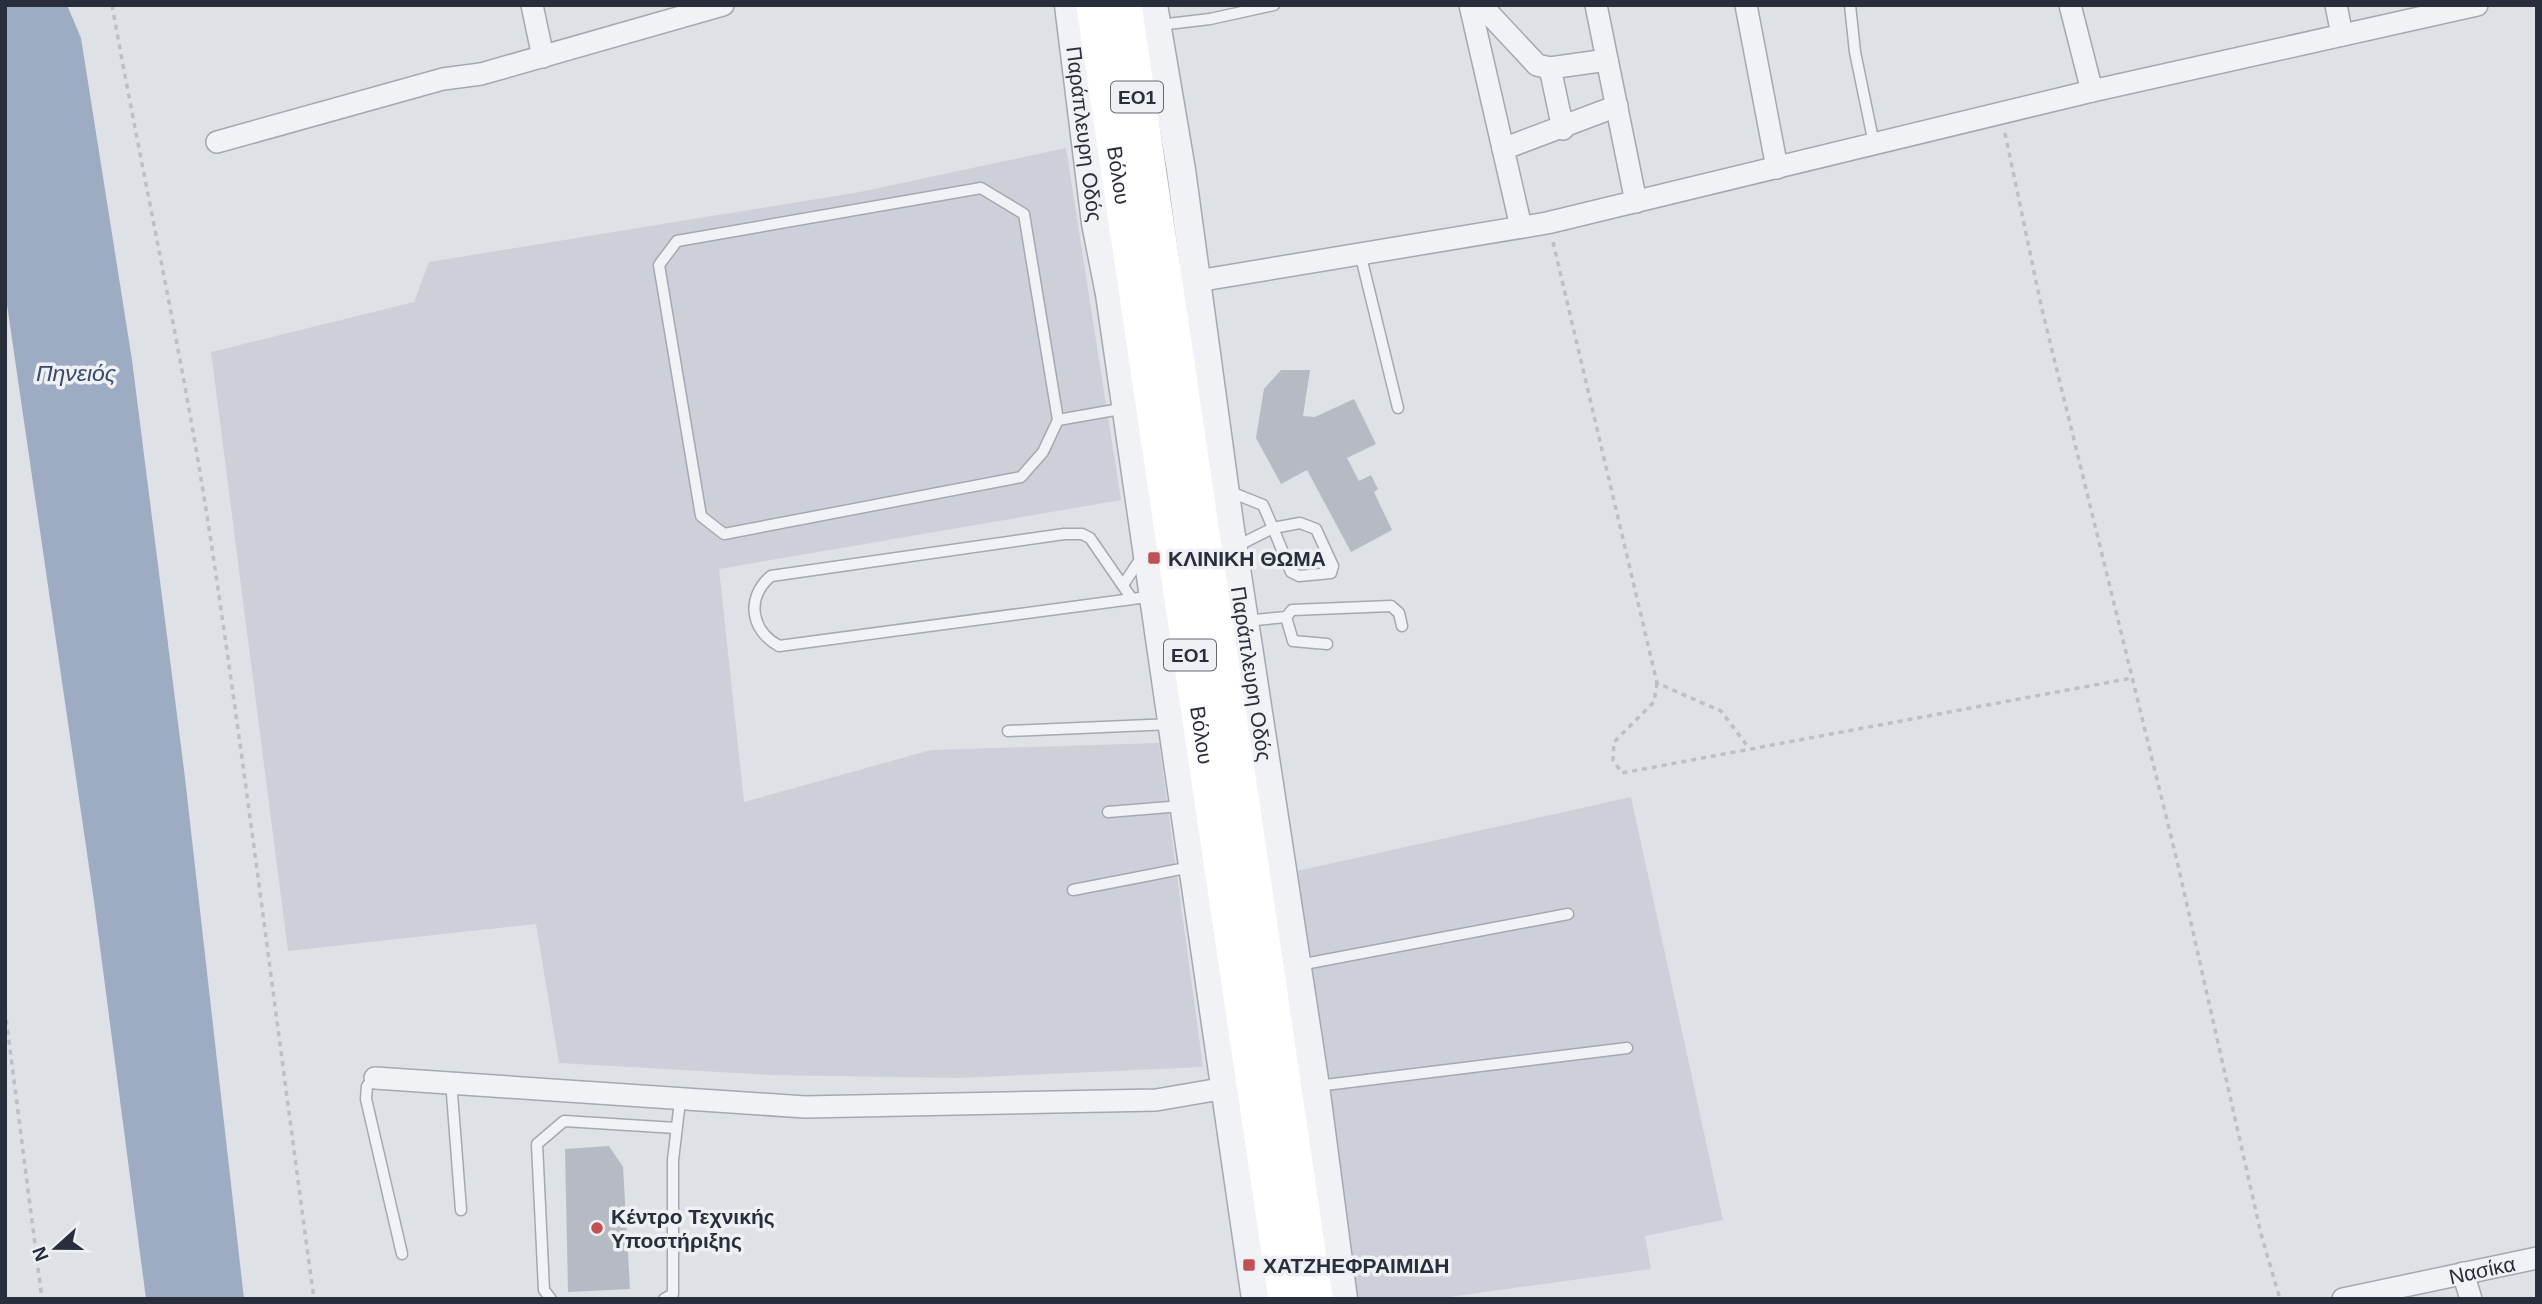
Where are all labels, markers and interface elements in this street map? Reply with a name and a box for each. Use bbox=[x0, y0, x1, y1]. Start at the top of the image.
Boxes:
street label: Παράπλευρη Οδός bbox=[1063, 45, 1107, 223]
road number: ΕΟ1 bbox=[1111, 82, 1163, 113]
street label: Βόλου bbox=[1104, 144, 1135, 206]
water label: Πηνειός bbox=[36, 360, 117, 386]
place label: ΚΛΙΝΙΚΗ ΘΩΜΑ bbox=[1168, 547, 1326, 570]
marker: ΚΛΙΝΙΚΗ ΘΩΜΑ bbox=[1146, 550, 1162, 566]
street label: Παράπλευρη Οδός bbox=[1227, 585, 1277, 763]
road number: ΕΟ1 bbox=[1164, 640, 1216, 670]
street label: Βόλου bbox=[1187, 704, 1218, 766]
place label: Κέντρο Τεχνικής Υποστήριξης bbox=[611, 1205, 775, 1253]
north arrow bbox=[21, 1213, 91, 1283]
marker: Κέντρο Τεχνικής Υποστήριξης bbox=[589, 1220, 605, 1236]
text: N bbox=[28, 1244, 53, 1264]
street label: Νασίκα bbox=[2447, 1251, 2517, 1288]
place label: ΧΑΤΖΗΕΦΡΑΙΜΙΔΗ bbox=[1263, 1254, 1450, 1277]
marker: ΧΑΤΖΗΕΦΡΑΙΜΙΔΗ bbox=[1241, 1257, 1257, 1273]

